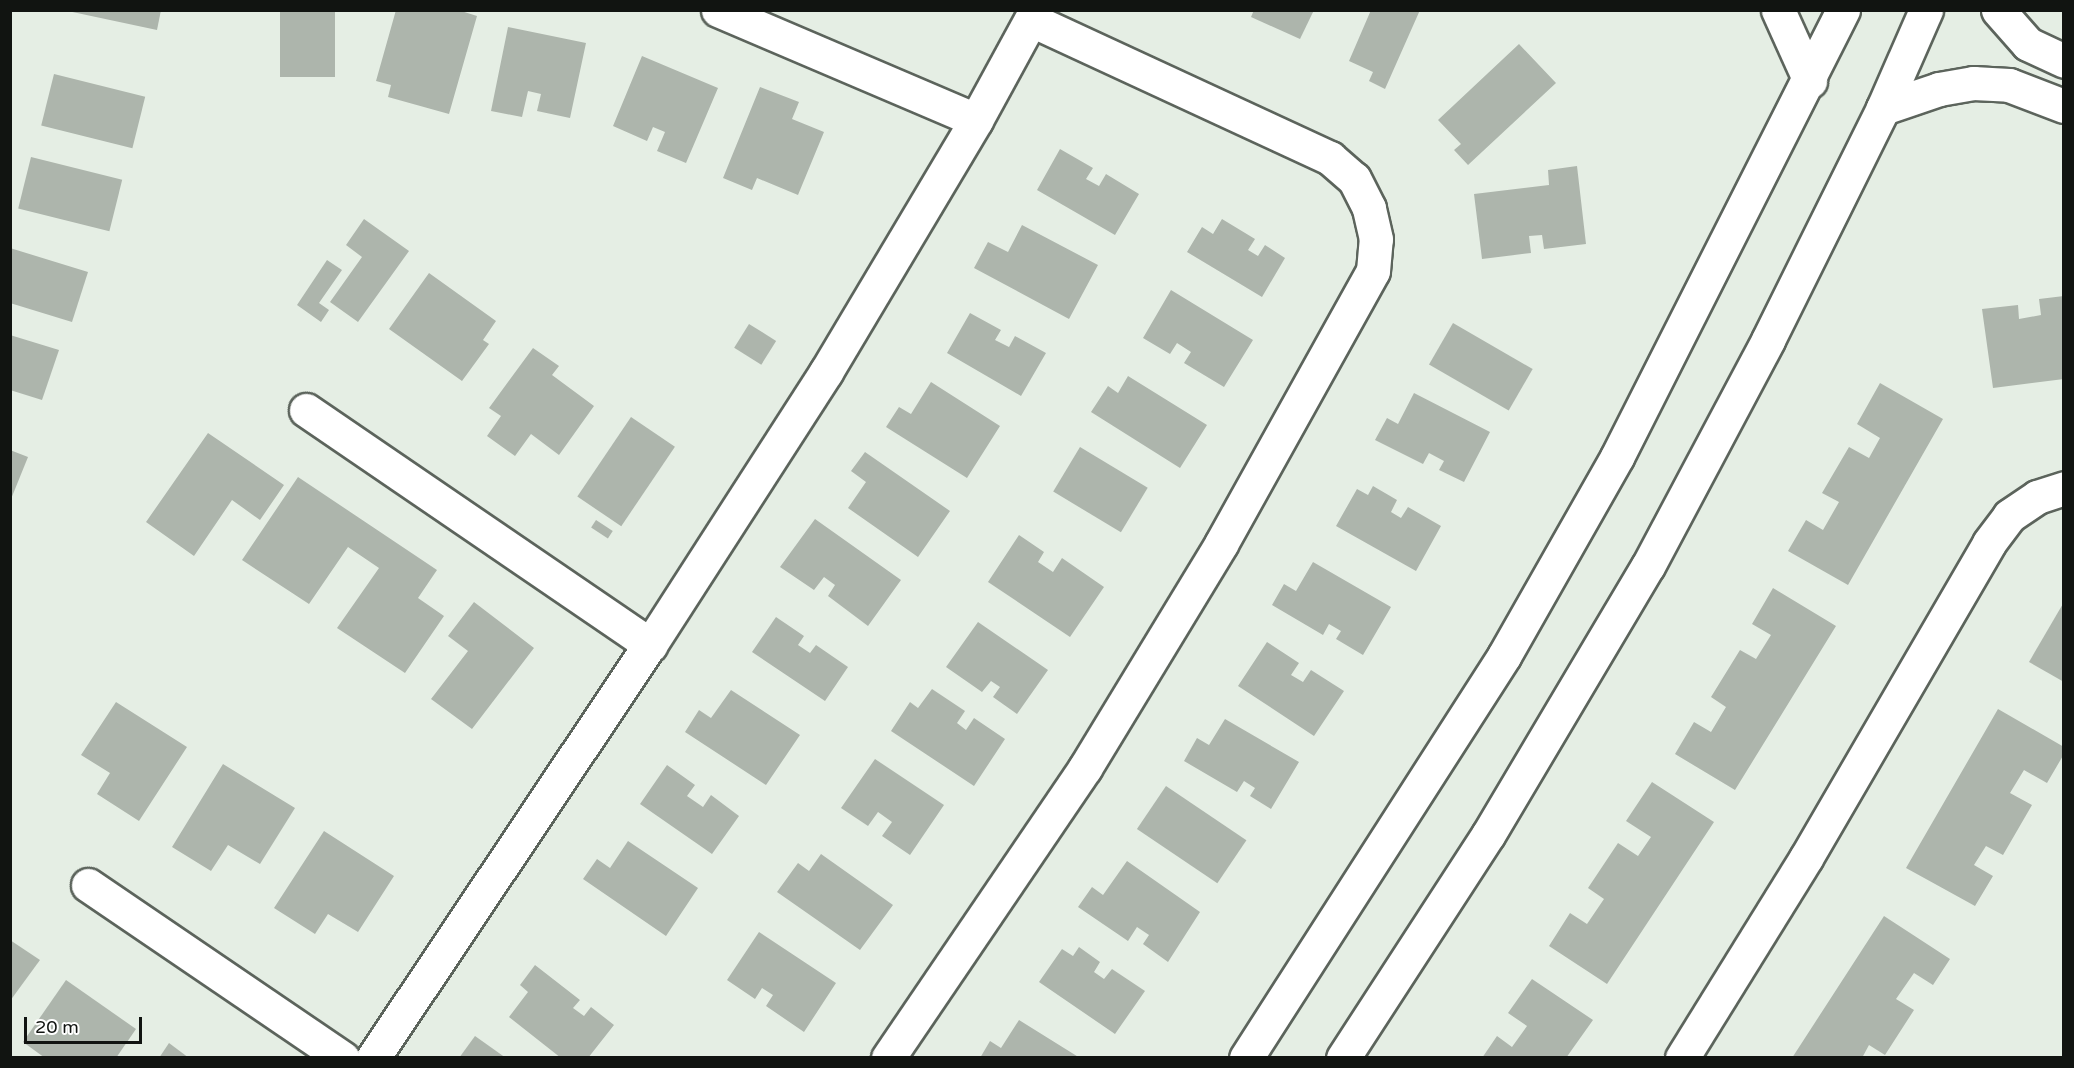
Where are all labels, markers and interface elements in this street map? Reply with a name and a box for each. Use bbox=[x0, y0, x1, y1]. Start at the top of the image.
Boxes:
scale bar bbox=[27, 1005, 146, 1043]
text: 20 m bbox=[35, 1016, 79, 1038]

